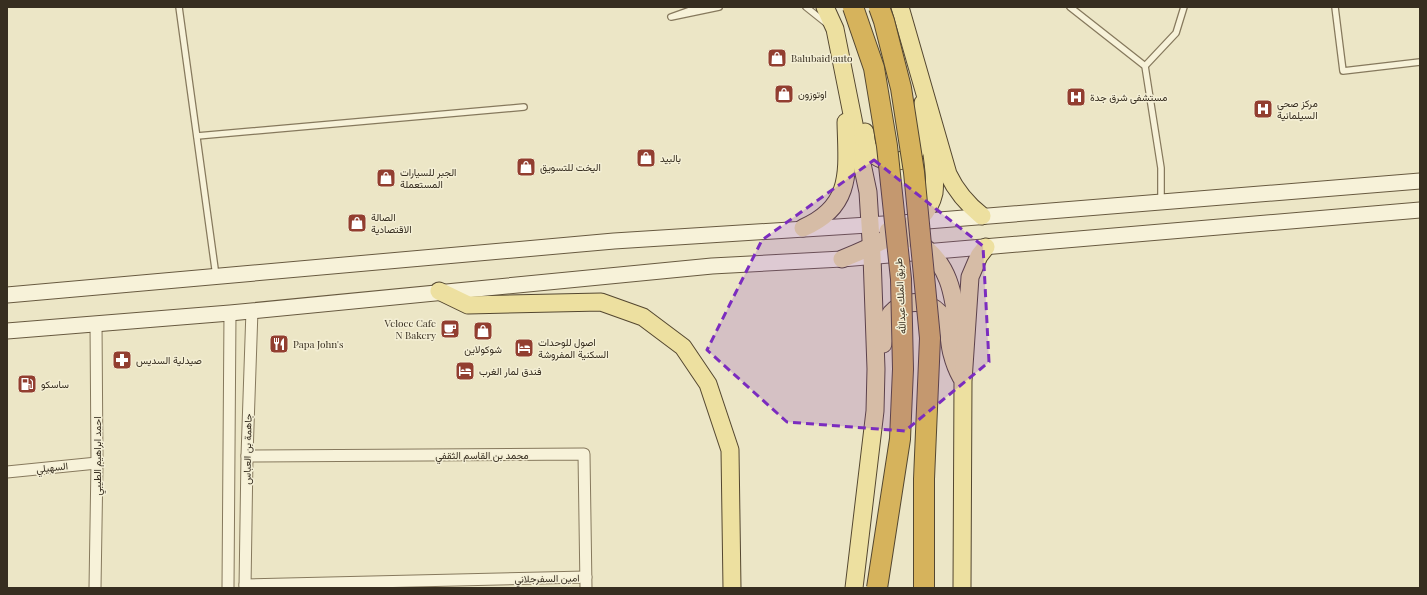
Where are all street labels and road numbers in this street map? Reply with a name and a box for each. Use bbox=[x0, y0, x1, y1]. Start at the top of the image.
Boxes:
street label: طريق الملك عبدالله bbox=[891, 257, 909, 334]
street label: جاهمة بن العباس bbox=[239, 413, 255, 485]
street label: احمد ابراهيم الطيبي bbox=[90, 416, 106, 496]
street label: محمد بن القاسم الثقفي bbox=[435, 448, 529, 464]
street label: السهيلي bbox=[35, 458, 69, 478]
street label: امين السفرجلاني bbox=[514, 570, 580, 588]

